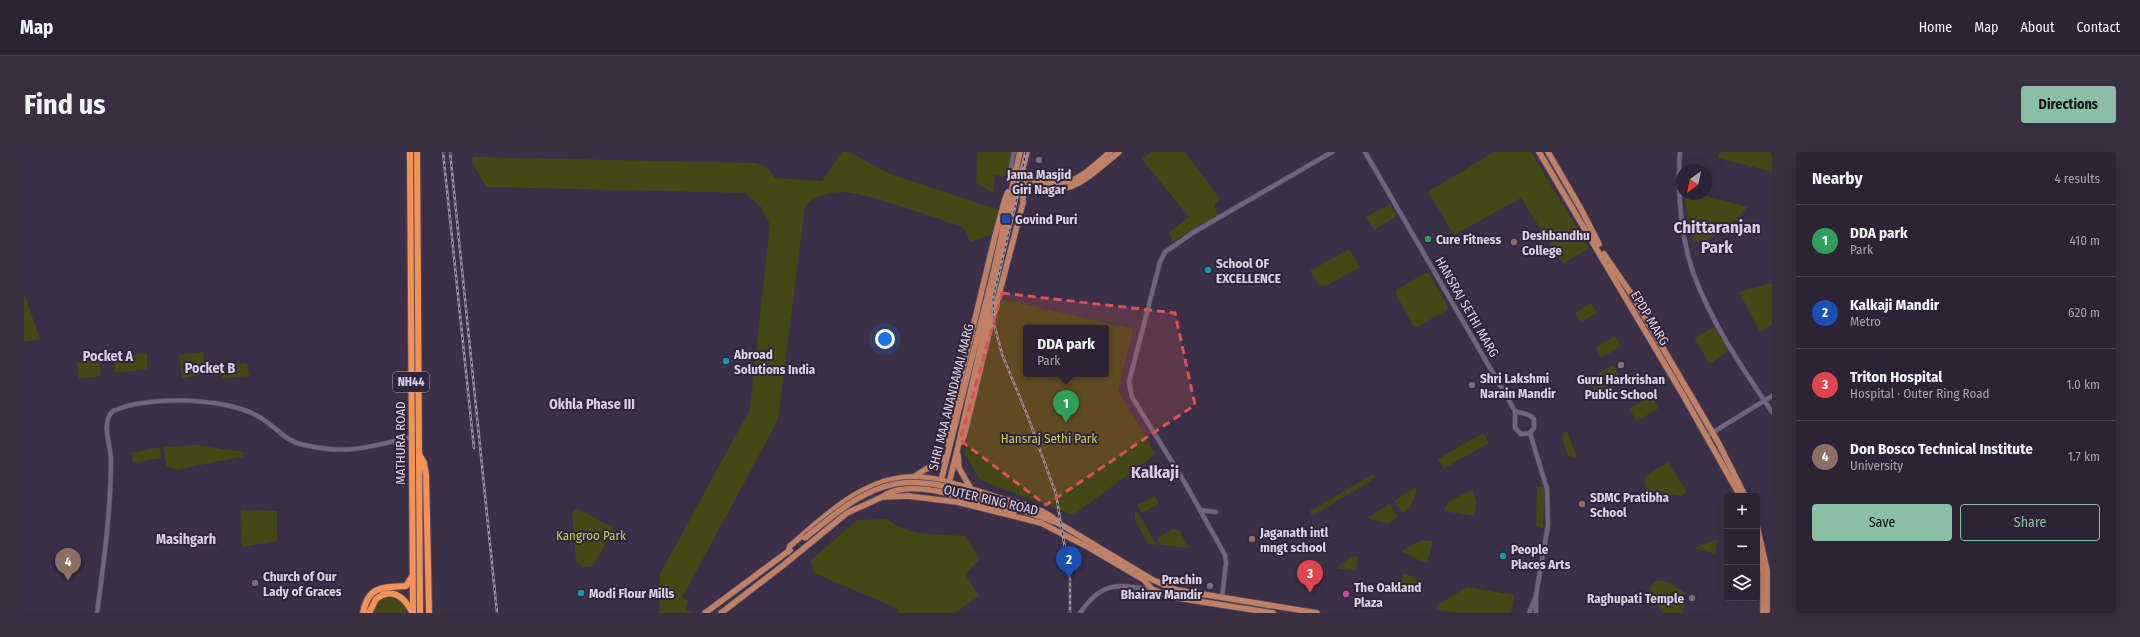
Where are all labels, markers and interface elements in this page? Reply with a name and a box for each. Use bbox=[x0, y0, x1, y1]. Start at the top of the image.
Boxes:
text: Map bbox=[20, 16, 53, 39]
text: Home bbox=[1919, 19, 1952, 36]
text: Map bbox=[1974, 19, 1998, 36]
text: About bbox=[2020, 19, 2055, 36]
text: Contact bbox=[2077, 19, 2120, 36]
button: Directions bbox=[2021, 86, 2116, 123]
text: Find us bbox=[24, 88, 106, 121]
marker: Jama Masjid Giri Nagar bbox=[1034, 155, 1044, 165]
north arrow bbox=[1676, 164, 1712, 200]
place label: Jama Masjid Giri Nagar bbox=[1006, 167, 1071, 197]
text: Nearby bbox=[1812, 168, 1863, 189]
text: 4 results bbox=[2054, 171, 2100, 186]
place label: Govind Puri bbox=[1015, 212, 1077, 227]
marker: Govind Puri bbox=[1000, 213, 1012, 225]
district label: Chittaranjan Park bbox=[1673, 217, 1761, 258]
text: DDA park bbox=[1850, 224, 1908, 242]
place label: Deshbandhu College bbox=[1522, 228, 1590, 258]
place label: Cure Fitness bbox=[1436, 232, 1501, 247]
text: 1 bbox=[1822, 233, 1828, 248]
text: 410 m bbox=[2070, 233, 2100, 248]
marker: Cure Fitness bbox=[1423, 234, 1433, 244]
marker: Deshbandhu College bbox=[1509, 237, 1519, 247]
text: Park bbox=[1850, 242, 1873, 257]
street label: HANSRAJ SETHI MARG bbox=[1432, 254, 1502, 360]
place label: School OF EXCELLENCE bbox=[1216, 256, 1281, 286]
marker: School OF EXCELLENCE bbox=[1203, 265, 1213, 275]
street label: EPDP MARG bbox=[1628, 288, 1672, 348]
text: Kalkaji Mandir bbox=[1850, 296, 1939, 314]
text: 2 bbox=[1822, 305, 1828, 320]
text: 620 m bbox=[2068, 305, 2100, 320]
text: Metro bbox=[1850, 314, 1881, 329]
street label: SHRI MAA ANANDAMAI MARG bbox=[926, 322, 976, 472]
popup bbox=[1023, 325, 1109, 377]
your location bbox=[875, 329, 895, 349]
text: DDA park bbox=[1037, 335, 1095, 353]
place label: Abroad Solutions India bbox=[733, 347, 816, 377]
district label: Pocket A bbox=[83, 348, 134, 365]
text: Park bbox=[1037, 353, 1060, 368]
marker: Abroad Solutions India bbox=[721, 356, 731, 366]
district label: Pocket B bbox=[185, 360, 235, 377]
marker: Guru Harkrishan Public School bbox=[1616, 360, 1626, 370]
text: Triton Hospital bbox=[1850, 368, 1942, 386]
place label: Shri Lakshmi Narain Mandir bbox=[1480, 371, 1556, 401]
road number: NH44 bbox=[393, 372, 429, 392]
place label: Guru Harkrishan Public School bbox=[1577, 372, 1665, 402]
text: 3 bbox=[1822, 377, 1828, 392]
text: 1.0 km bbox=[2066, 377, 2100, 392]
marker: Shri Lakshmi Narain Mandir bbox=[1467, 380, 1477, 390]
text: Hospital · Outer Ring Road bbox=[1850, 386, 1990, 401]
pin: 1 bbox=[1053, 390, 1079, 423]
district label: Okhla Phase III bbox=[549, 396, 635, 413]
street label: MATHURA ROAD bbox=[393, 401, 408, 485]
park label: Hansraj Sethi Park bbox=[1001, 431, 1098, 446]
text: Don Bosco Technical Institute bbox=[1850, 440, 2033, 458]
text: 4 bbox=[1822, 449, 1828, 464]
text: 1.7 km bbox=[2068, 449, 2100, 464]
text: University bbox=[1850, 458, 1903, 473]
district label: Kalkaji bbox=[1131, 462, 1179, 483]
street label: OUTER RING ROAD bbox=[942, 482, 1040, 518]
place label: SDMC Pratibha School bbox=[1590, 490, 1670, 520]
map controls bbox=[1724, 493, 1760, 601]
button: + bbox=[1724, 493, 1760, 529]
marker: SDMC Pratibha School bbox=[1577, 499, 1587, 509]
button: Save bbox=[1812, 504, 1952, 541]
button: Share bbox=[1960, 504, 2100, 541]
place label: Jaganath intl mngt school bbox=[1259, 525, 1329, 555]
park label: Kangroo Park bbox=[556, 528, 627, 543]
button: − bbox=[1724, 529, 1760, 565]
district label: Masihgarh bbox=[156, 531, 216, 548]
marker: Jaganath intl mngt school bbox=[1247, 534, 1257, 544]
place label: People Places Arts bbox=[1511, 542, 1571, 572]
pin: 2 bbox=[1056, 546, 1082, 579]
pin: 4 bbox=[55, 548, 81, 581]
marker: People Places Arts bbox=[1498, 551, 1508, 561]
pin: 3 bbox=[1297, 560, 1323, 593]
button: layers bbox=[1724, 565, 1760, 601]
place label: Church of Our Lady of Graces bbox=[263, 569, 342, 599]
place label: Prachin Bhairav Mandir bbox=[1121, 572, 1202, 602]
marker: Church of Our Lady of Graces bbox=[250, 578, 260, 588]
place label: The Oakland Plaza bbox=[1354, 580, 1421, 610]
marker: Prachin Bhairav Mandir bbox=[1205, 581, 1215, 591]
place label: Modi Flour Mills bbox=[589, 586, 675, 601]
marker: Modi Flour Mills bbox=[576, 588, 586, 598]
marker: The Oakland Plaza bbox=[1341, 589, 1351, 599]
place label: Raghupati Temple bbox=[1587, 591, 1684, 606]
marker: Raghupati Temple bbox=[1687, 593, 1697, 603]

